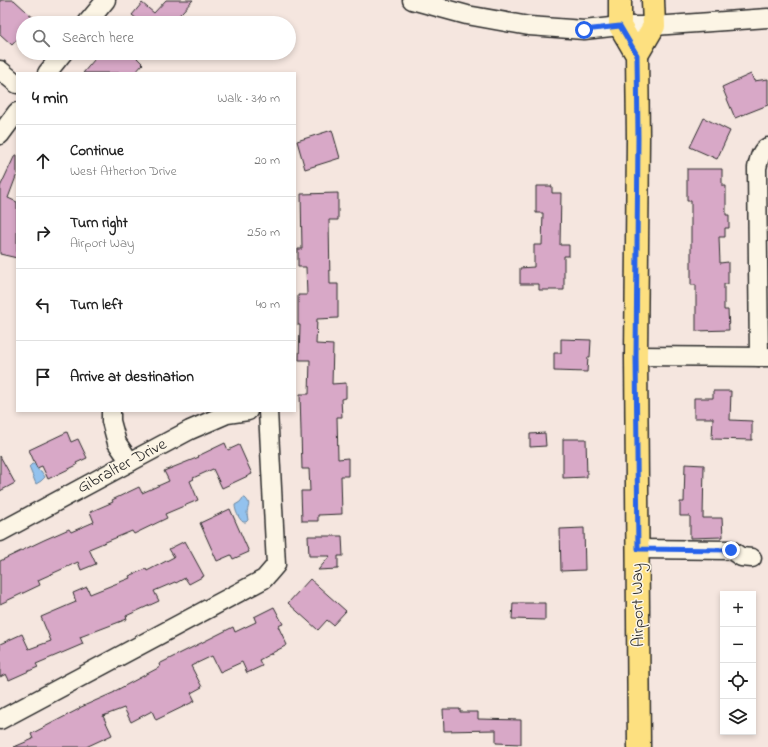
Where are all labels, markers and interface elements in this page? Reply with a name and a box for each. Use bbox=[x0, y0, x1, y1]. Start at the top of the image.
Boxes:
search box bbox=[16, 16, 296, 60]
route start bbox=[575, 21, 593, 39]
icon: search bbox=[30, 27, 52, 49]
text: Search here bbox=[62, 27, 134, 49]
text: 4 min bbox=[32, 86, 68, 111]
text: Walk · 310 m bbox=[217, 89, 280, 108]
text: Continue bbox=[70, 140, 124, 162]
icon: ahead bbox=[32, 150, 54, 172]
text: 20 m bbox=[255, 151, 280, 170]
text: West Atherton Drive bbox=[70, 162, 176, 181]
text: Turn right bbox=[70, 212, 128, 234]
icon: right bbox=[32, 222, 54, 244]
text: 250 m bbox=[247, 223, 280, 242]
text: Airport Way bbox=[70, 234, 134, 253]
icon: left bbox=[32, 294, 54, 316]
text: Turn left bbox=[70, 294, 123, 316]
text: 40 m bbox=[256, 295, 280, 314]
icon: arrive bbox=[32, 366, 54, 388]
text: Arrive at destination bbox=[70, 366, 194, 388]
street label: Gibralter Drive bbox=[73, 432, 172, 500]
route end bbox=[722, 541, 740, 559]
street label: Airport Way bbox=[625, 563, 652, 647]
map controls bbox=[720, 591, 756, 735]
button: + bbox=[720, 591, 756, 627]
button: − bbox=[720, 627, 756, 663]
button: locate bbox=[720, 663, 756, 699]
button: layers bbox=[720, 699, 756, 735]

